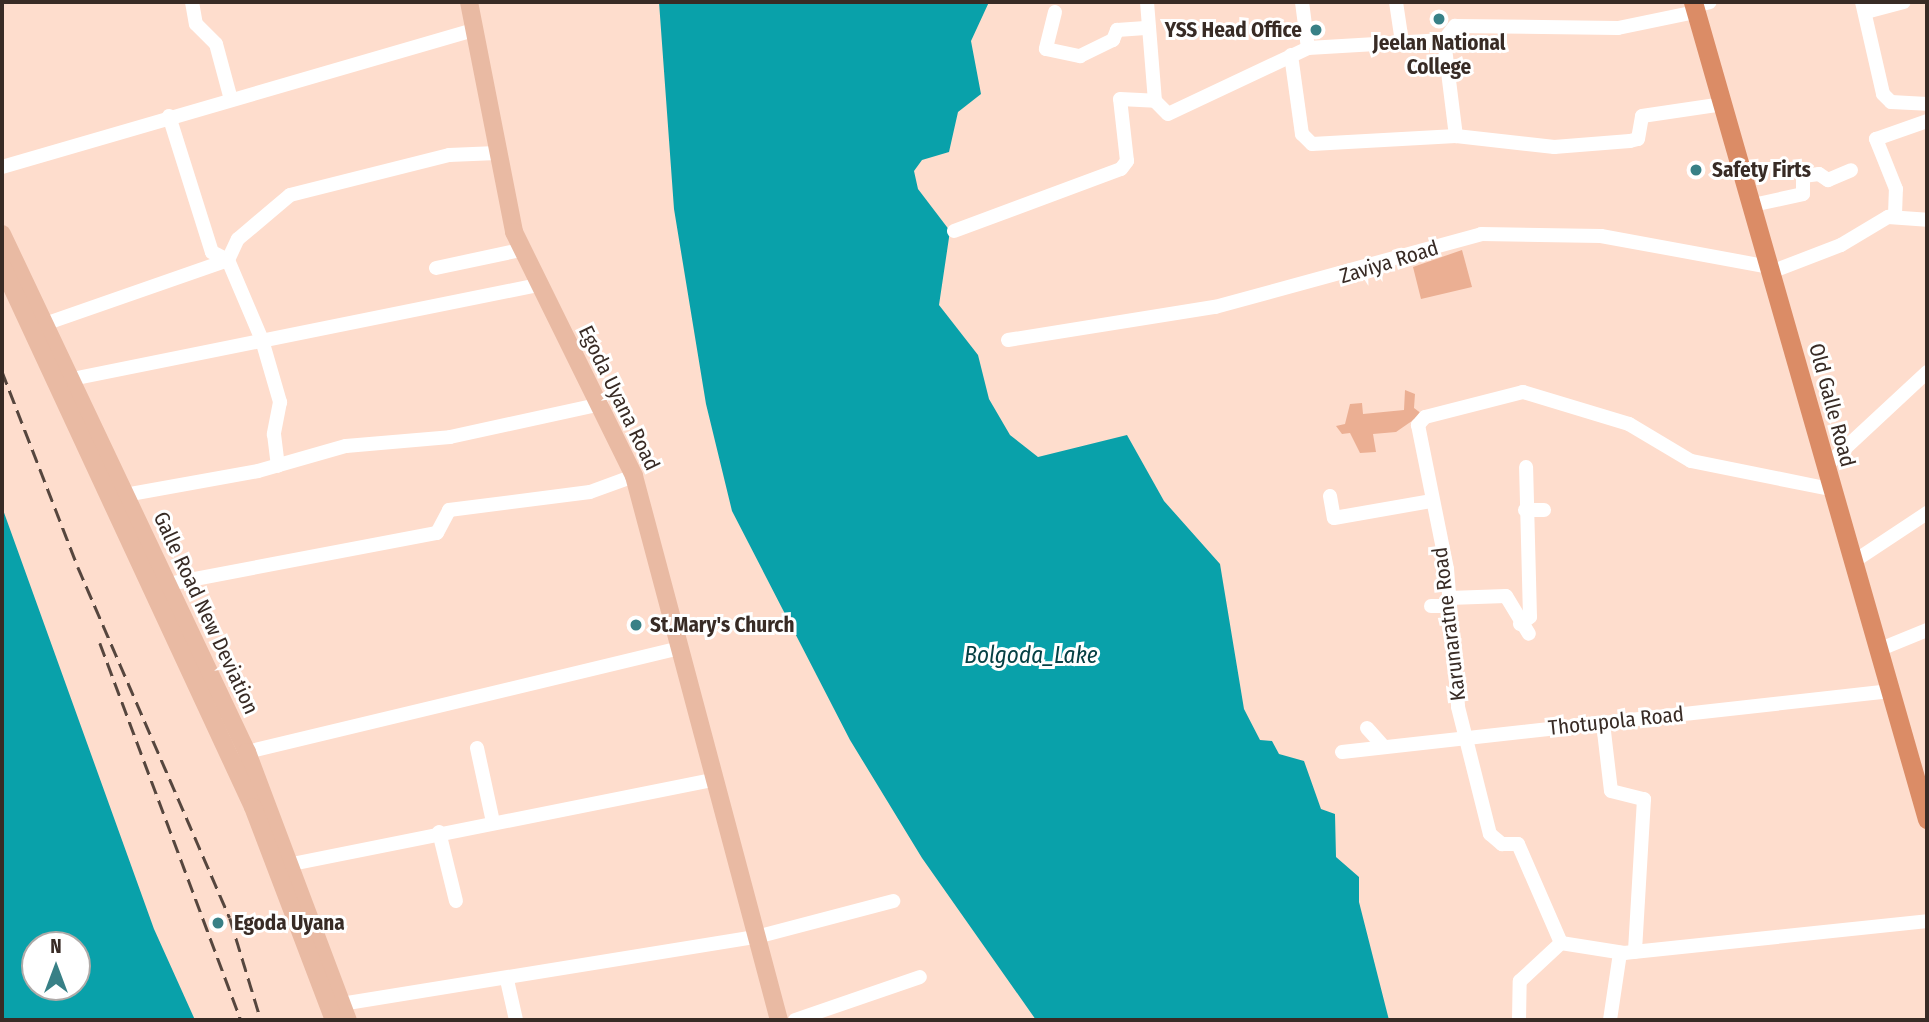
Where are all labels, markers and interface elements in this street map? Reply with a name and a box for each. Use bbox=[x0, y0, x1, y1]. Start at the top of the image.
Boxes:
marker: Jeelan National College bbox=[1431, 11, 1447, 27]
place label: YSS Head Office bbox=[1165, 17, 1302, 43]
marker: YSS Head Office bbox=[1308, 22, 1324, 38]
place label: Jeelan National College bbox=[1373, 30, 1505, 80]
place label: Safety Firts bbox=[1712, 157, 1811, 183]
marker: Safety Firts bbox=[1686, 160, 1706, 180]
street label: Zaviya Road bbox=[1337, 235, 1441, 289]
street label: Egoda Uyana Road bbox=[573, 321, 665, 475]
street label: Old Galle Road bbox=[1803, 341, 1861, 469]
street label: Galle Road New Deviation bbox=[148, 508, 264, 718]
street label: Karunaratne Road bbox=[1427, 546, 1471, 702]
place label: St.Mary's Church bbox=[650, 612, 795, 638]
marker: St.Mary's Church bbox=[628, 617, 644, 633]
water label: Bolgoda_Lake bbox=[964, 641, 1098, 669]
street label: Thotupola Road bbox=[1547, 701, 1685, 741]
place label: Egoda Uyana bbox=[234, 910, 345, 936]
marker: Egoda Uyana bbox=[208, 913, 228, 933]
north arrow bbox=[21, 931, 91, 1001]
text: N bbox=[50, 935, 62, 958]

